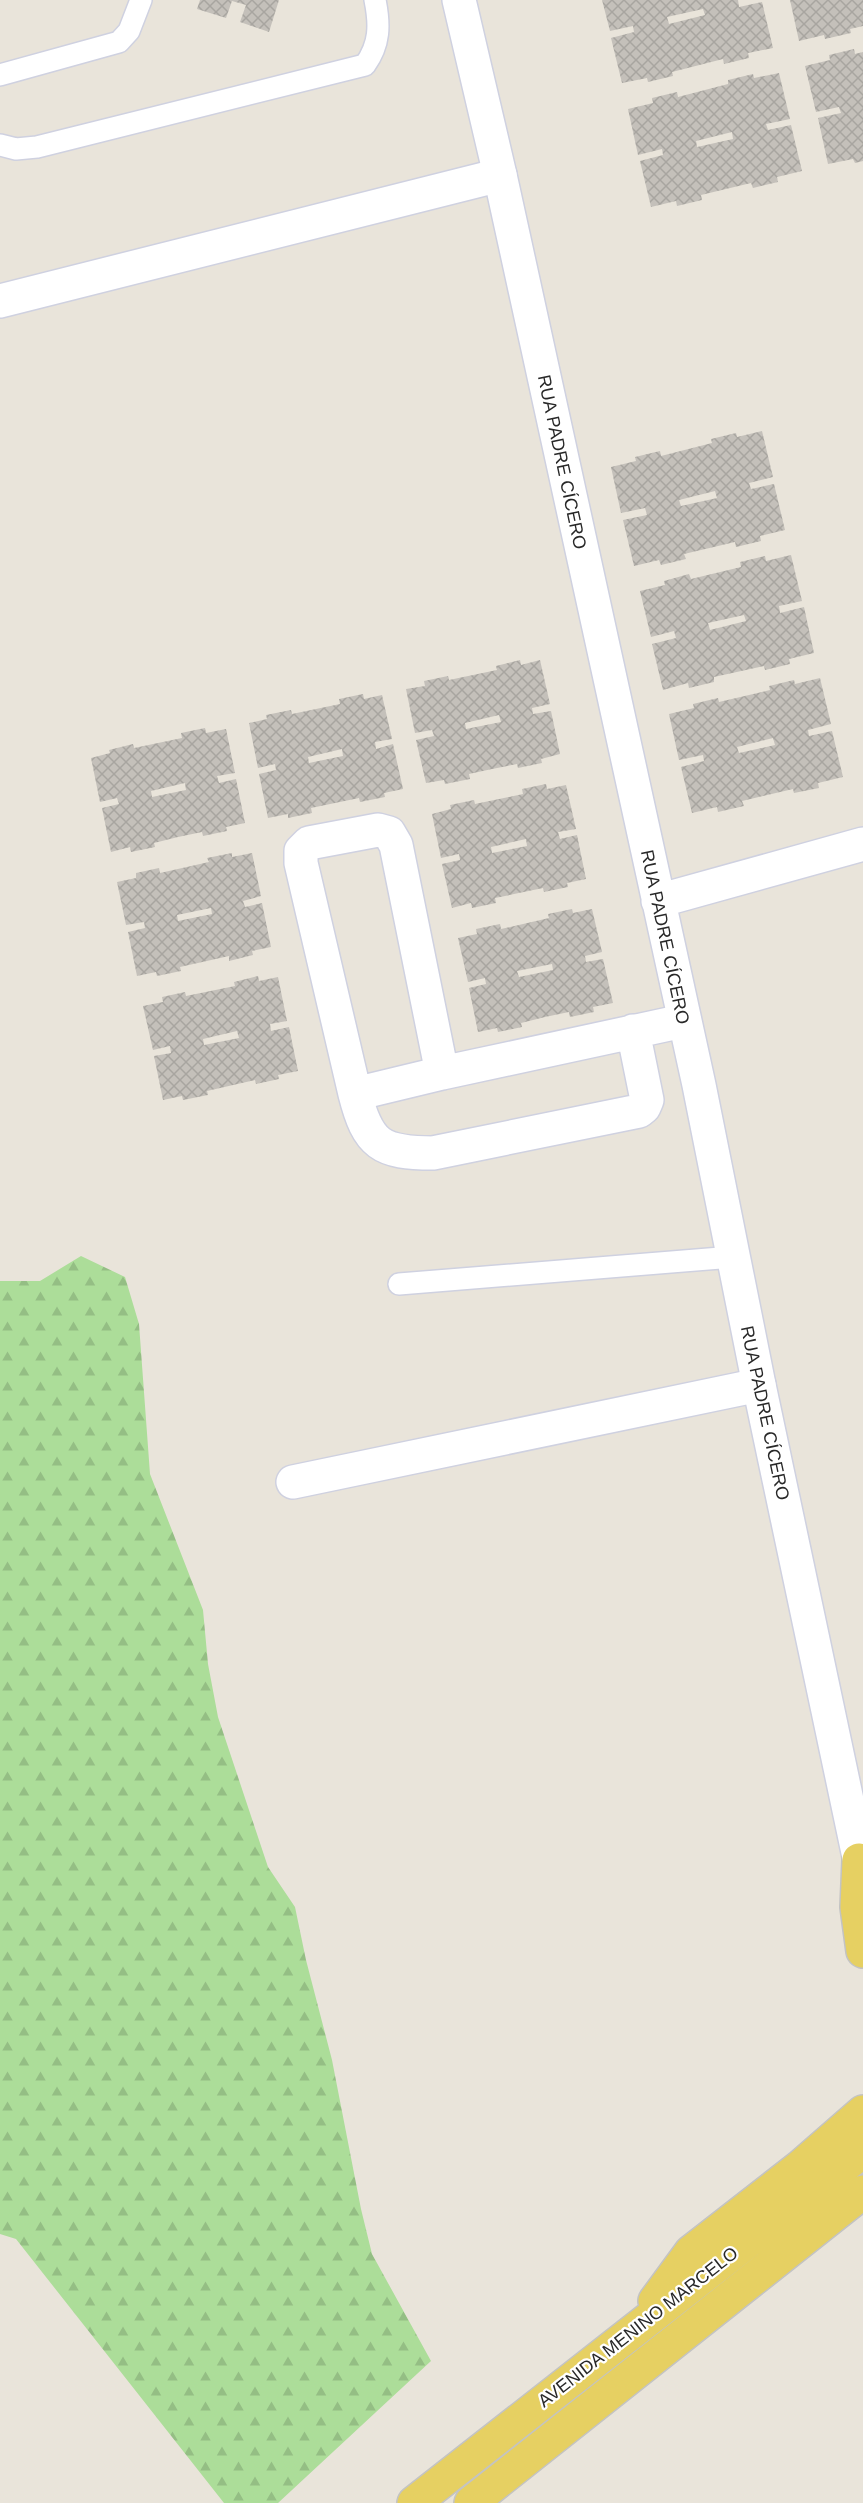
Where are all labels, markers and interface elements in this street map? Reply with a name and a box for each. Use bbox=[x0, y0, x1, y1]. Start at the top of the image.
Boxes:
street label: RUA PADRE CÍCERO bbox=[534, 373, 590, 551]
street label: RUA PADRE CÍCERO bbox=[637, 848, 693, 1026]
street label: RUA PADRE CÍCERO bbox=[737, 1324, 793, 1502]
street label: AVENIDA MENINO MARCELO bbox=[534, 2243, 742, 2411]

